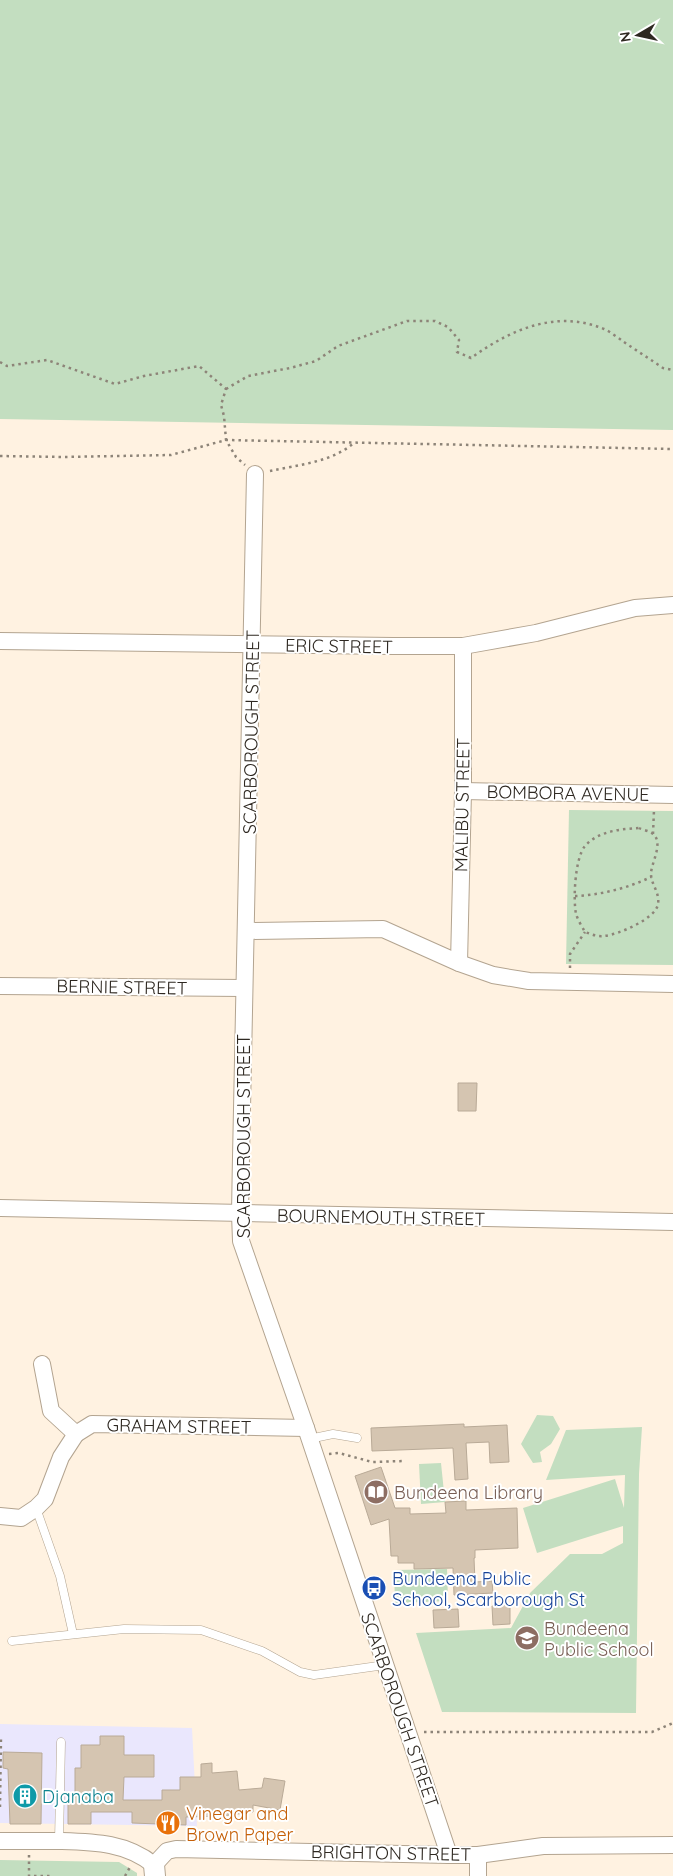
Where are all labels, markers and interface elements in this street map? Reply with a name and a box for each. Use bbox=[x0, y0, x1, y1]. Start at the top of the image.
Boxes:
north arrow bbox=[613, 10, 663, 60]
text: N bbox=[615, 31, 635, 44]
street label: SCARBOROUGH STREET bbox=[238, 630, 264, 834]
street label: ERIC STREET bbox=[285, 634, 393, 658]
street label: MALIBU STREET bbox=[449, 737, 475, 872]
street label: BOMBORA AVENUE bbox=[486, 780, 650, 806]
street label: BERNIE STREET bbox=[56, 974, 188, 1000]
street label: SCARBOROUGH STREET bbox=[232, 1034, 255, 1238]
street label: BOURNEMOUTH STREET bbox=[277, 1204, 485, 1230]
street label: GRAHAM STREET bbox=[106, 1413, 252, 1439]
library icon: Bundeena Library bbox=[363, 1479, 389, 1505]
place label: Bundeena Library bbox=[394, 1481, 543, 1504]
place label: Bundeena Public School, Scarborough St bbox=[392, 1567, 585, 1611]
bus stop icon: Bundeena Public School, Scarborough St bbox=[361, 1575, 387, 1601]
street label: SCARBOROUGH STREET bbox=[356, 1610, 444, 1810]
place label: Bundeena Public School bbox=[544, 1617, 654, 1661]
school or university icon: Bundeena Public School bbox=[514, 1625, 540, 1651]
building icon: Djanaba bbox=[12, 1783, 38, 1809]
place label: Djanaba bbox=[42, 1785, 114, 1808]
place label: Vinegar and Brown Paper bbox=[186, 1802, 294, 1846]
restaurant icon: Vinegar and Brown Paper bbox=[155, 1810, 181, 1836]
street label: BRIGHTON STREET bbox=[311, 1840, 472, 1866]

